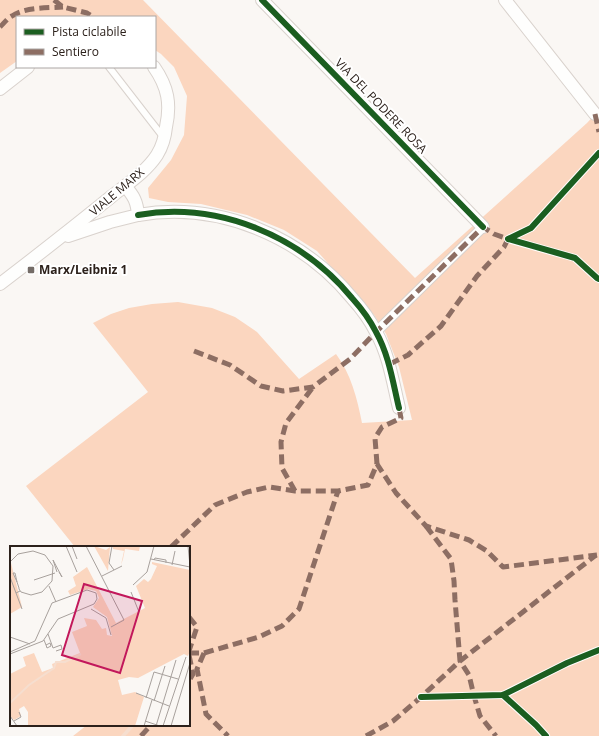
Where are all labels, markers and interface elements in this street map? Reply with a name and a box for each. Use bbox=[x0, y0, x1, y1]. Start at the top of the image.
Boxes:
legend bbox=[16, 16, 156, 68]
text: Pista ciclabile bbox=[52, 23, 127, 40]
text: Sentiero bbox=[52, 43, 99, 60]
street label: VIA DEL PODERE ROSA bbox=[331, 54, 432, 157]
street label: VIALE MARX bbox=[86, 164, 148, 220]
place label: Marx/Leibniz 1 bbox=[39, 261, 127, 278]
marker: Marx/Leibniz 1 bbox=[26, 265, 36, 275]
inset map bbox=[10, 546, 190, 726]

